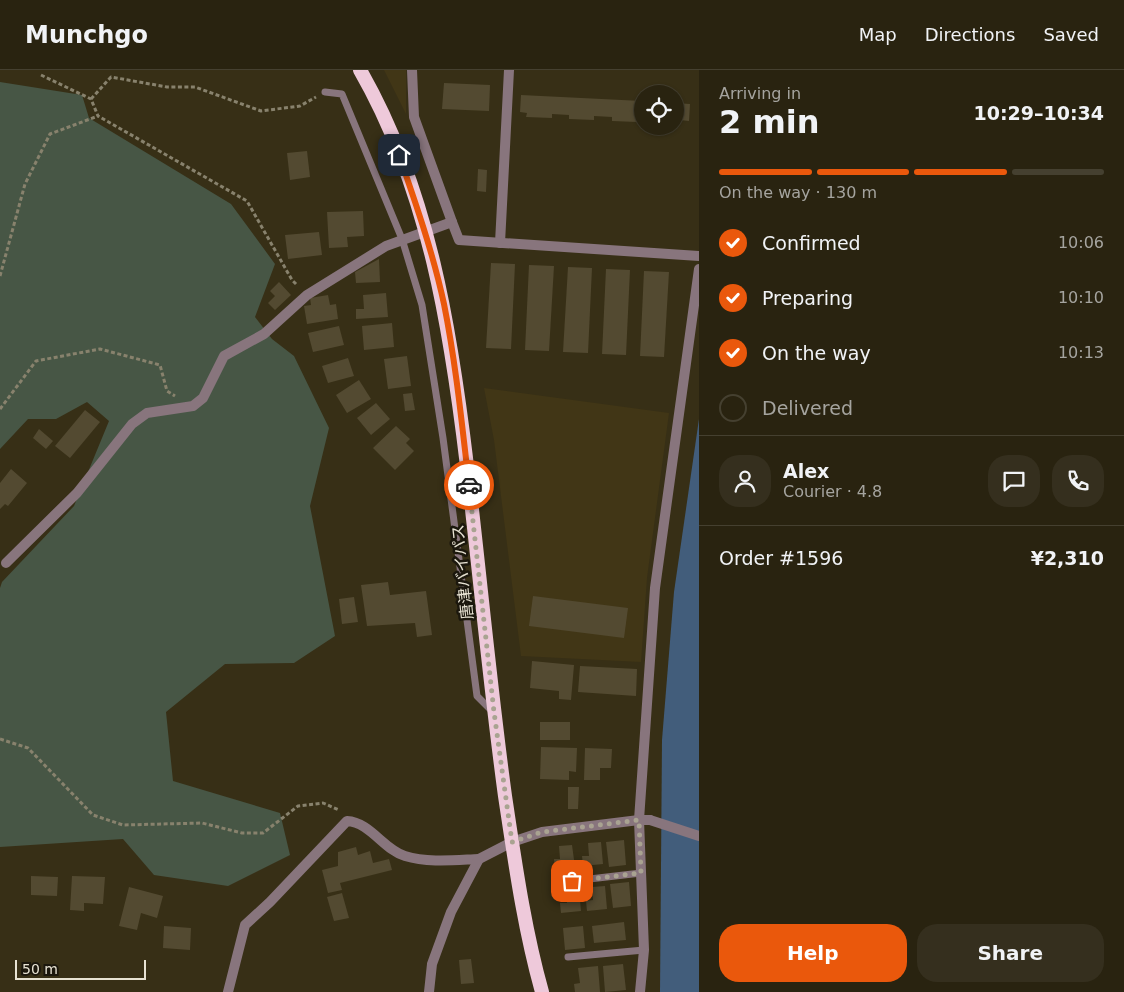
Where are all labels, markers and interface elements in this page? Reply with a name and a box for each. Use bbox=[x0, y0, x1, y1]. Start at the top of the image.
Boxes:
text: Munchgo bbox=[25, 21, 148, 49]
text: Map bbox=[859, 24, 897, 45]
text: Directions bbox=[925, 24, 1015, 45]
text: Saved bbox=[1043, 24, 1099, 45]
text: Arriving in bbox=[719, 84, 801, 103]
map controls bbox=[634, 85, 684, 135]
button: locate bbox=[634, 85, 684, 135]
text: 10:29–10:34 bbox=[974, 102, 1104, 124]
text: 2 min bbox=[719, 103, 820, 141]
pin bbox=[378, 134, 420, 176]
icon: home bbox=[385, 141, 413, 169]
text: On the way · 130 m bbox=[719, 183, 877, 202]
icon: check bbox=[719, 229, 747, 257]
text: Confirmed bbox=[762, 232, 861, 254]
text: 10:06 bbox=[1058, 233, 1104, 252]
icon: check bbox=[719, 284, 747, 312]
text: Preparing bbox=[762, 287, 853, 309]
text: 10:10 bbox=[1058, 288, 1104, 307]
icon: check bbox=[719, 339, 747, 367]
text: On the way bbox=[762, 342, 871, 364]
text: 10:13 bbox=[1058, 343, 1104, 362]
text: Delivered bbox=[762, 397, 853, 419]
button: person bbox=[719, 455, 771, 507]
button: chat bbox=[988, 455, 1040, 507]
button: phone bbox=[1052, 455, 1104, 507]
courier bbox=[444, 460, 494, 510]
text: Alex bbox=[783, 460, 829, 482]
icon: car bbox=[455, 471, 483, 499]
text: Courier · 4.8 bbox=[783, 482, 882, 501]
street label: 唐津バイパス bbox=[448, 523, 477, 621]
text: Order #1596 bbox=[719, 547, 843, 569]
text: ¥2,310 bbox=[1031, 547, 1104, 569]
pin bbox=[551, 860, 593, 902]
icon: bag bbox=[558, 867, 586, 895]
button: Help bbox=[719, 924, 907, 982]
button: Share bbox=[917, 924, 1104, 982]
scale bar bbox=[15, 957, 146, 980]
text: 50 m bbox=[22, 961, 58, 977]

